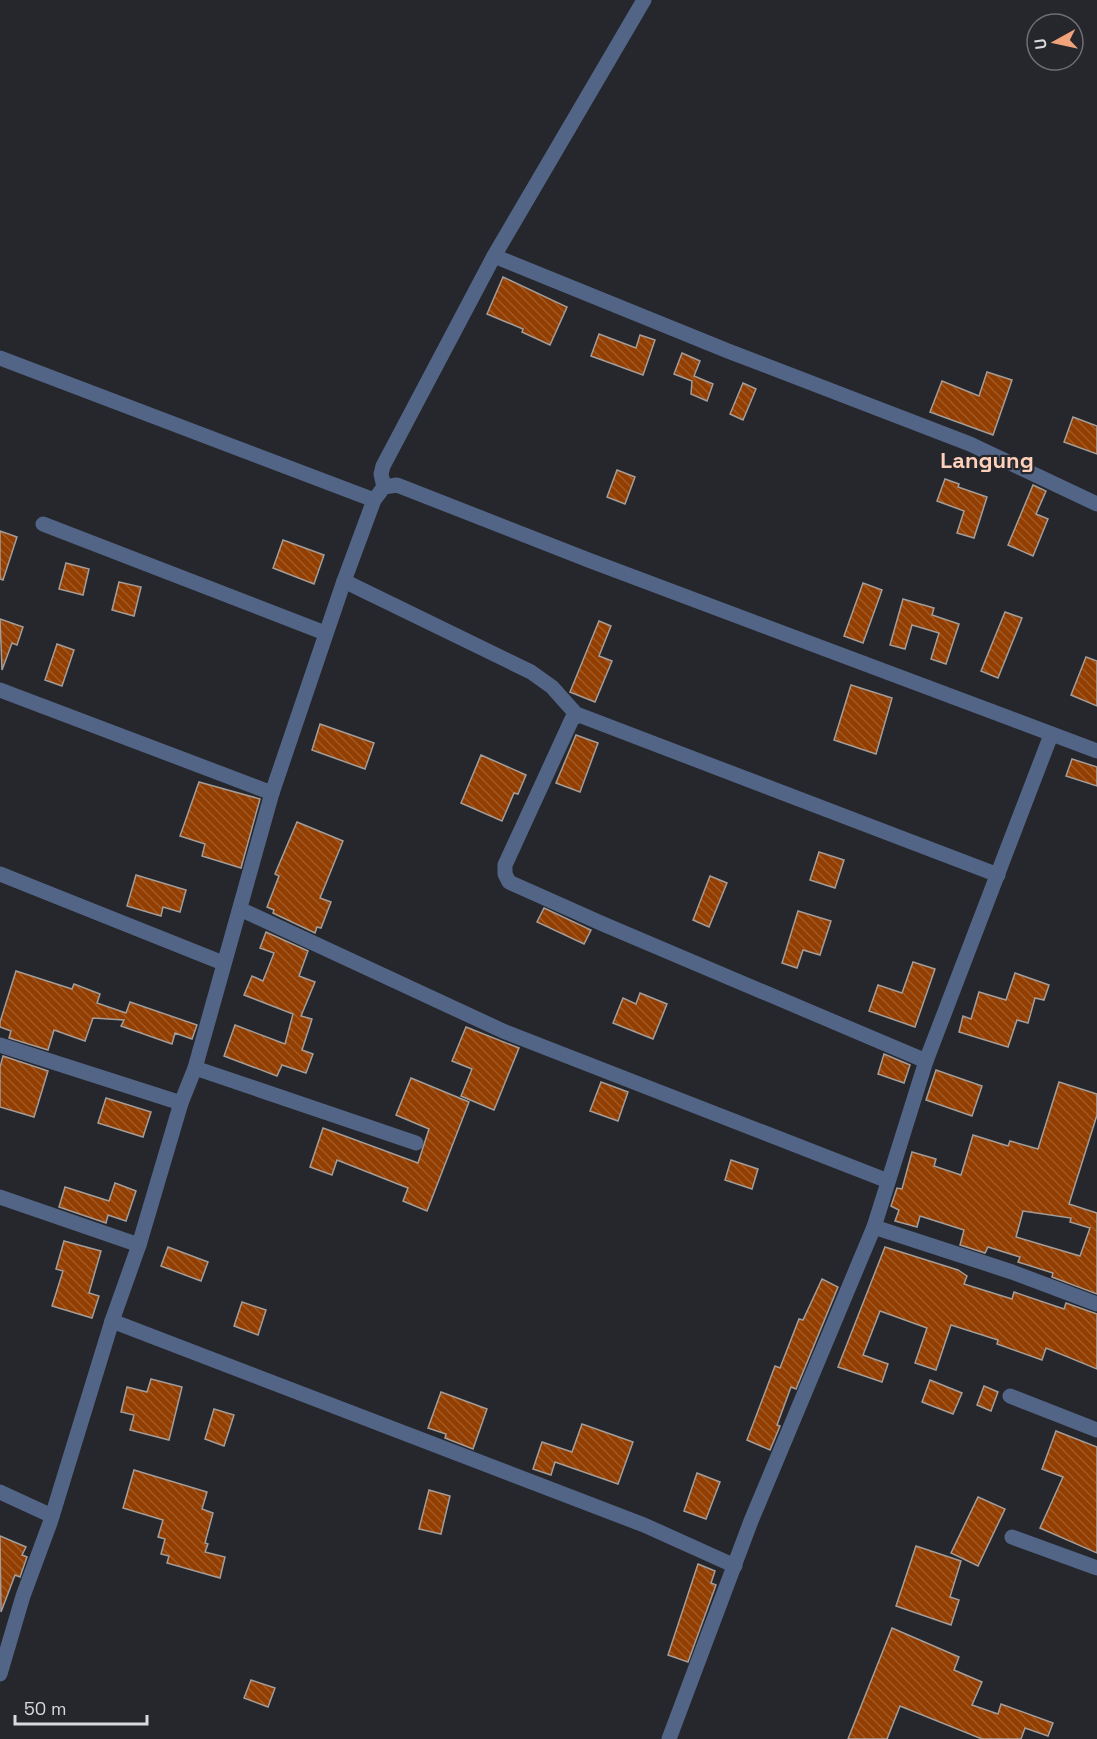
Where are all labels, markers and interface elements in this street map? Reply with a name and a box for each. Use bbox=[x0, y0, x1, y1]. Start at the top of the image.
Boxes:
north arrow bbox=[1025, 12, 1085, 72]
text: U bbox=[1029, 37, 1052, 51]
district label: Langung bbox=[940, 446, 1034, 474]
scale bar bbox=[15, 1688, 147, 1726]
text: 50 m bbox=[24, 1697, 66, 1720]

